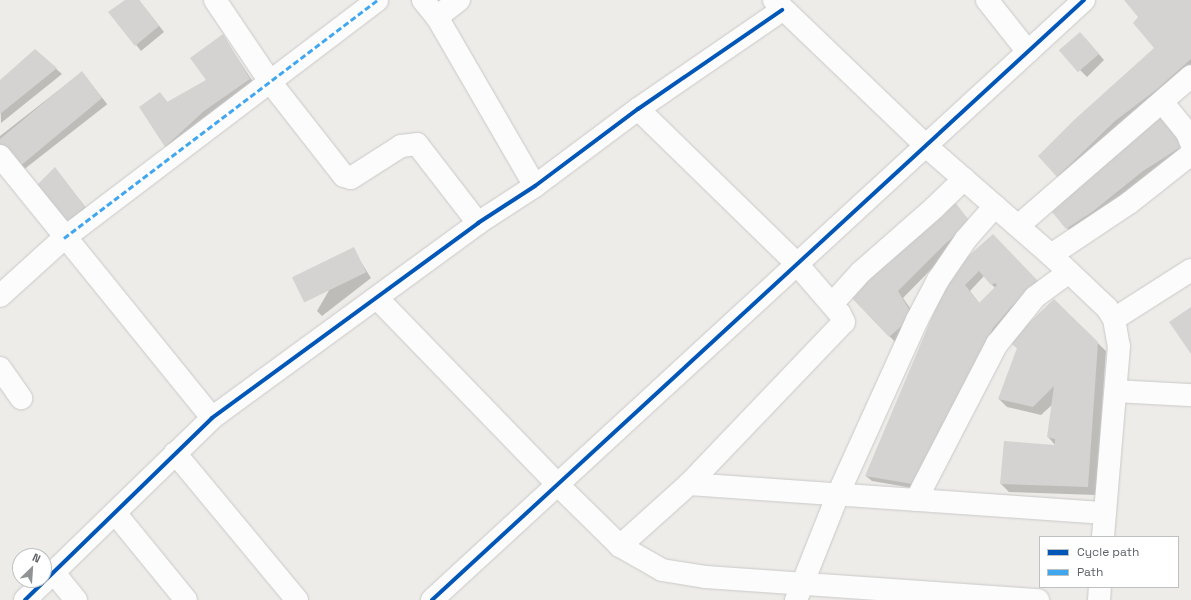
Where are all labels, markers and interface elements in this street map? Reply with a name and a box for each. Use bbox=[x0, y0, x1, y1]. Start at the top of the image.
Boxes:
legend bbox=[1039, 536, 1179, 588]
text: Cycle path bbox=[1077, 544, 1139, 560]
north arrow bbox=[12, 548, 52, 588]
text: N bbox=[30, 550, 43, 566]
text: Path bbox=[1077, 564, 1103, 580]

